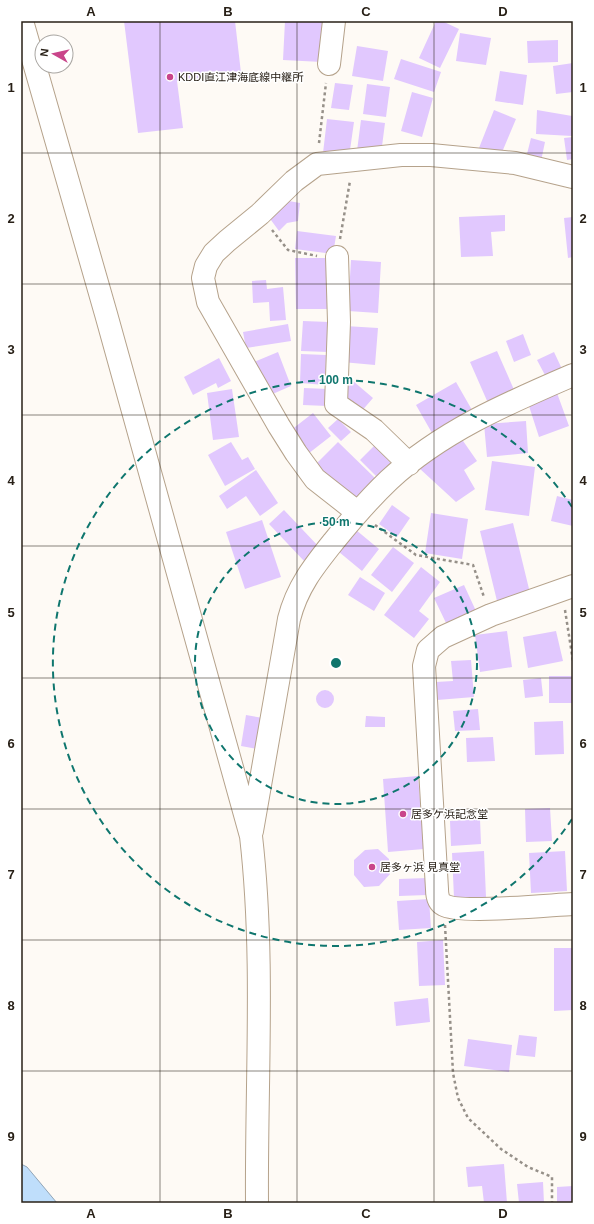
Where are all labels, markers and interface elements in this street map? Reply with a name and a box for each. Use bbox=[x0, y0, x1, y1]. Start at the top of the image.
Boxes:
text: A bbox=[86, 4, 96, 19]
text: B bbox=[223, 4, 233, 19]
text: C bbox=[361, 4, 371, 19]
text: D bbox=[498, 4, 508, 19]
north arrow bbox=[34, 34, 74, 74]
text: N bbox=[38, 48, 51, 57]
place label: KDDI直江津海底線中継所 bbox=[178, 71, 304, 83]
marker: KDDI直江津海底線中継所 bbox=[165, 72, 175, 82]
text: 1 bbox=[7, 80, 15, 95]
text: 1 bbox=[579, 80, 587, 95]
text: 2 bbox=[7, 211, 15, 226]
text: 2 bbox=[579, 211, 587, 226]
text: 3 bbox=[7, 342, 15, 357]
text: 3 bbox=[579, 342, 587, 357]
text: 100 m bbox=[319, 373, 353, 387]
text: 4 bbox=[7, 473, 15, 488]
text: 4 bbox=[579, 473, 587, 488]
text: 50 m bbox=[322, 515, 350, 529]
text: 5 bbox=[7, 605, 15, 620]
text: 5 bbox=[579, 605, 587, 620]
centre of rings bbox=[329, 656, 343, 670]
text: 6 bbox=[7, 736, 15, 751]
text: 6 bbox=[579, 736, 587, 751]
place label: 居多ケ浜記念堂 bbox=[411, 808, 488, 820]
marker: 居多ケ浜記念堂 bbox=[398, 809, 408, 819]
place label: 居多ヶ浜 見真堂 bbox=[380, 861, 460, 873]
marker: 居多ヶ浜 見真堂 bbox=[367, 862, 377, 872]
text: 7 bbox=[7, 867, 15, 882]
text: 7 bbox=[579, 867, 587, 882]
text: 8 bbox=[7, 998, 15, 1013]
text: 8 bbox=[579, 998, 587, 1013]
text: 9 bbox=[7, 1129, 15, 1144]
text: 9 bbox=[579, 1129, 587, 1144]
text: A bbox=[86, 1206, 96, 1221]
text: B bbox=[223, 1206, 233, 1221]
text: C bbox=[361, 1206, 371, 1221]
text: D bbox=[498, 1206, 508, 1221]

